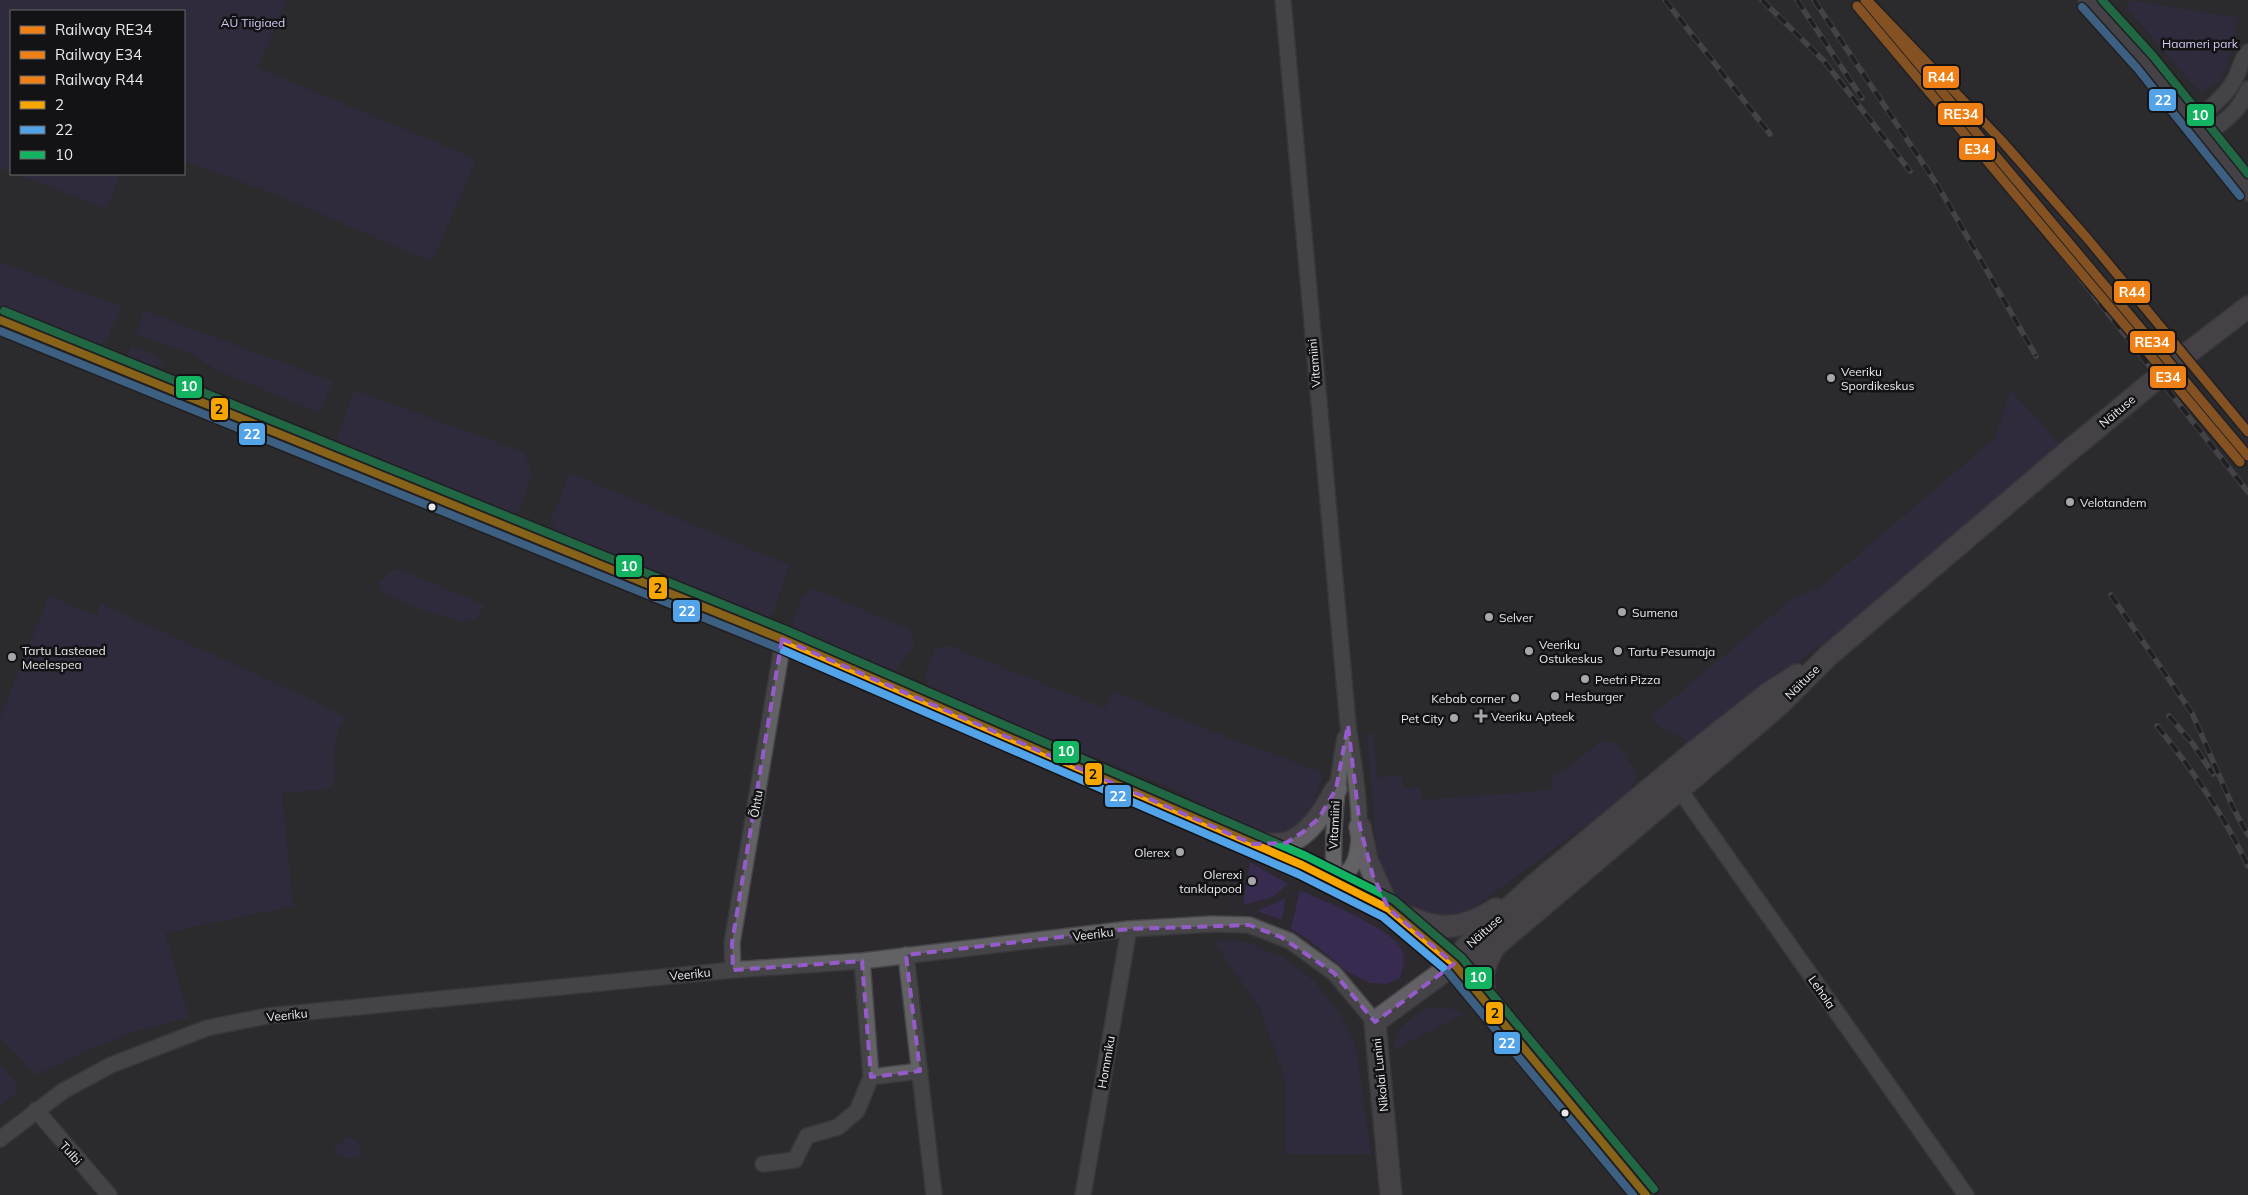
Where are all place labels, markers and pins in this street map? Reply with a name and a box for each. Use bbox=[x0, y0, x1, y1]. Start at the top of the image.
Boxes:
place label: Veeriku Spordikeskus bbox=[1841, 364, 1914, 393]
marker: Veeriku Spordikeskus bbox=[1825, 372, 1837, 384]
place label: Velotandem bbox=[2080, 495, 2147, 510]
marker: Velotandem bbox=[2064, 496, 2076, 508]
unlabelled marker bbox=[427, 502, 437, 512]
place label: Sumena bbox=[1632, 605, 1678, 620]
marker: Sumena bbox=[1616, 606, 1628, 618]
place label: Selver bbox=[1499, 610, 1534, 625]
marker: Selver bbox=[1483, 611, 1495, 623]
place label: Veeriku Ostukeskus bbox=[1539, 637, 1603, 666]
place label: Tartu Lasteaed Meelespea bbox=[22, 643, 106, 672]
place label: Tartu Pesumaja bbox=[1628, 644, 1715, 659]
marker: Veeriku Ostukeskus bbox=[1523, 645, 1535, 657]
marker: Tartu Pesumaja bbox=[1612, 645, 1624, 657]
marker: Tartu Lasteaed Meelespea bbox=[6, 651, 18, 663]
place label: Peetri Pizza bbox=[1595, 672, 1660, 687]
marker: Peetri Pizza bbox=[1579, 673, 1591, 685]
place label: Hesburger bbox=[1565, 689, 1624, 704]
marker: Hesburger bbox=[1549, 690, 1561, 702]
place label: Kebab corner bbox=[1431, 691, 1506, 706]
marker: Kebab corner bbox=[1509, 692, 1521, 704]
place label: Veeriku Apteek bbox=[1491, 709, 1575, 724]
marker: Veeriku Apteek bbox=[1475, 710, 1487, 722]
place label: Pet City bbox=[1401, 711, 1445, 726]
marker: Pet City bbox=[1448, 712, 1460, 724]
place label: Olerex bbox=[1134, 845, 1171, 860]
marker: Olerex bbox=[1174, 846, 1186, 858]
place label: Olerexi tanklapood bbox=[1179, 867, 1242, 896]
marker: Olerexi tanklapood bbox=[1246, 875, 1258, 887]
unlabelled marker bbox=[1560, 1108, 1570, 1118]

